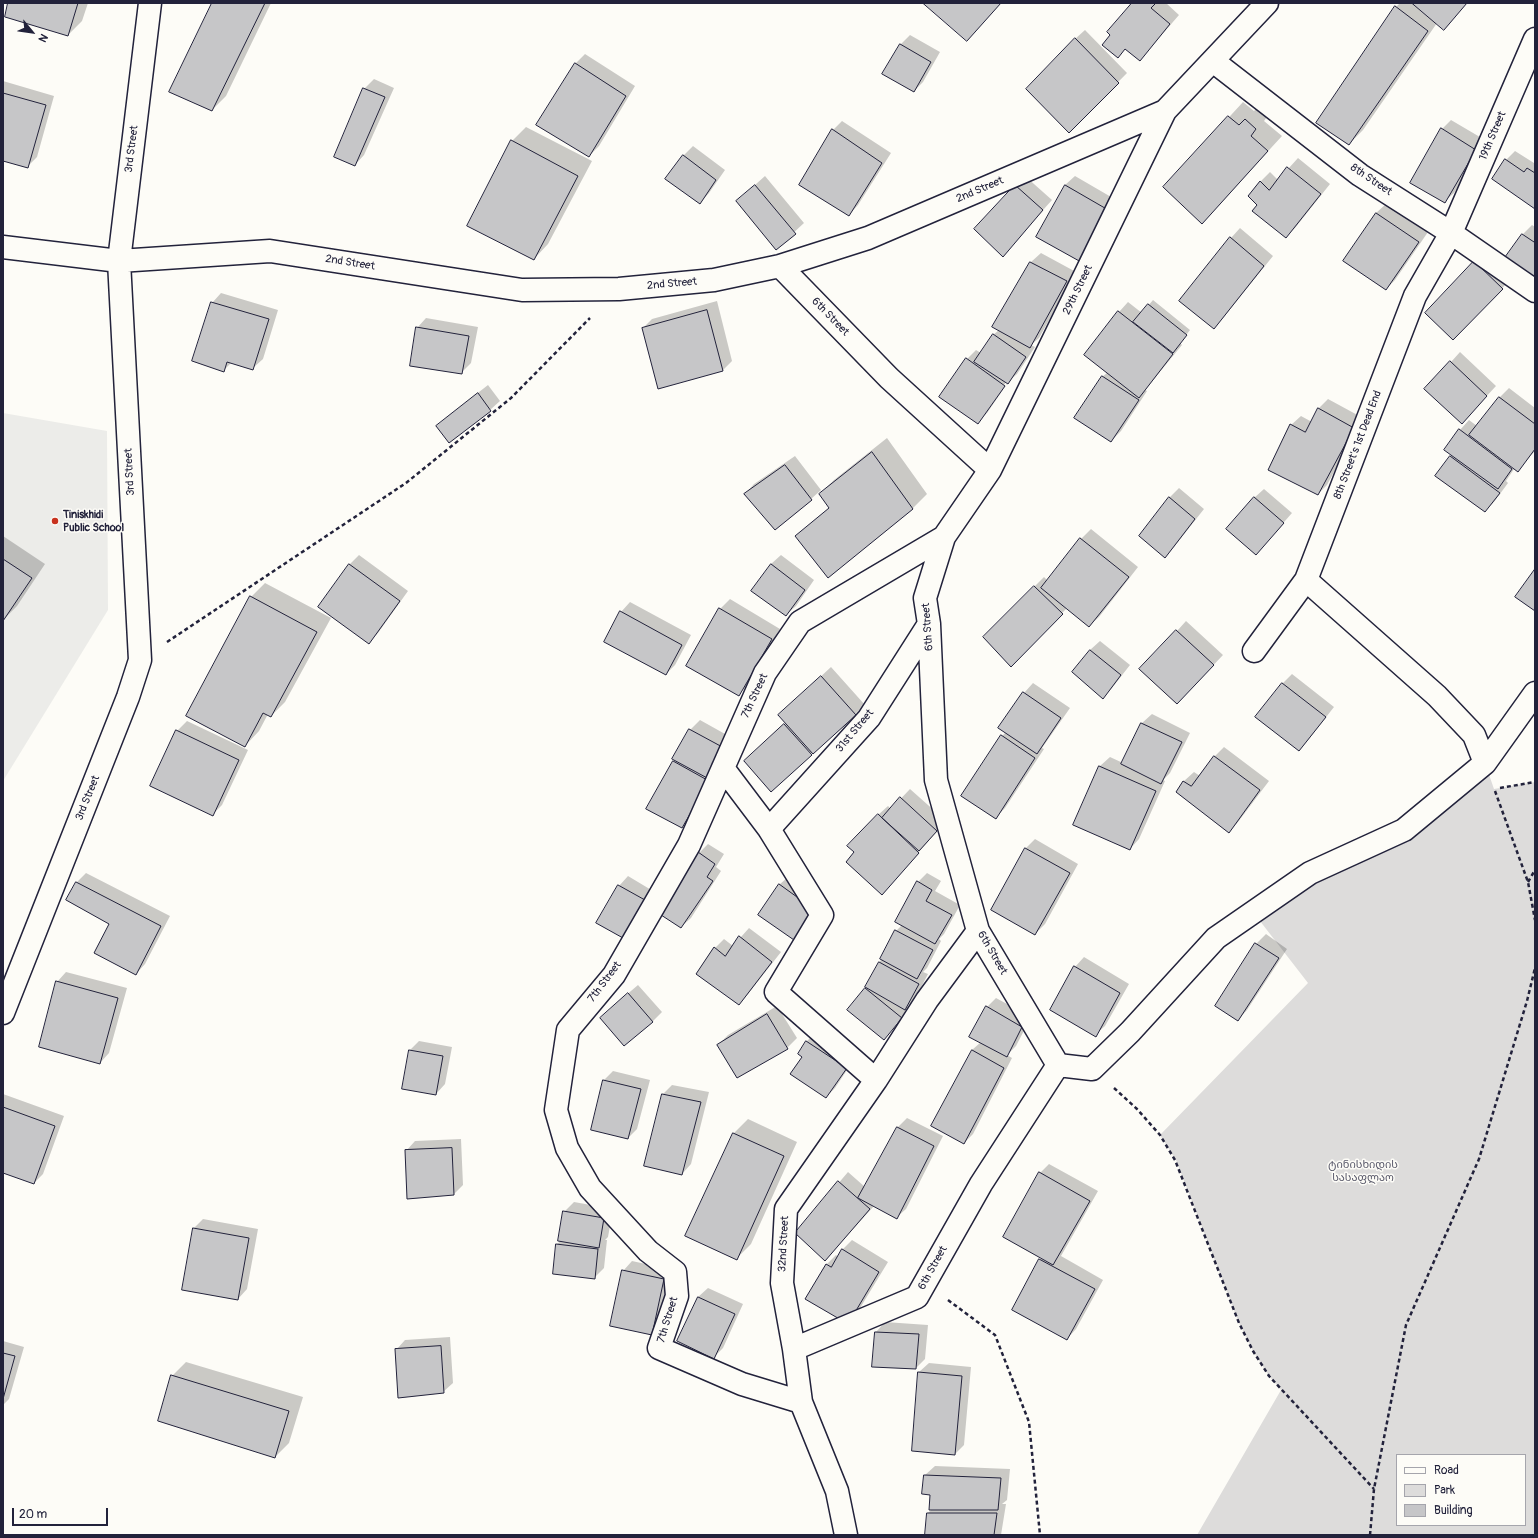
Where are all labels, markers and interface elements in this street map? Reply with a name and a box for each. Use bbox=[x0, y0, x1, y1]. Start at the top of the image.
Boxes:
north arrow bbox=[12, 12, 52, 52]
text: N bbox=[35, 32, 50, 44]
street label: 19th Street bbox=[1477, 110, 1509, 162]
street label: 3rd Street bbox=[123, 125, 141, 173]
street label: 8th Street bbox=[1348, 161, 1394, 199]
street label: 2nd Street bbox=[954, 174, 1006, 206]
street label: 2nd Street bbox=[324, 253, 376, 273]
street label: 29th Street bbox=[1060, 263, 1096, 317]
street label: 2nd Street bbox=[647, 275, 697, 293]
street label: 6th Street bbox=[809, 295, 851, 339]
street label: 8th Street's 1st Dead End bbox=[1331, 389, 1385, 501]
street label: 3rd Street bbox=[122, 448, 138, 496]
place label: Tiniskhidi Public School bbox=[63, 508, 124, 534]
marker: Tiniskhidi Public School bbox=[50, 516, 60, 526]
street label: 6th Street bbox=[920, 602, 936, 652]
street label: 7th Street bbox=[739, 672, 771, 720]
street label: 31st Street bbox=[833, 707, 877, 755]
street label: 3rd Street bbox=[73, 774, 103, 822]
street label: 6th Street bbox=[974, 929, 1010, 977]
street label: 7th Street bbox=[585, 959, 625, 1005]
park label: ტინისხიდის სასაფლაო bbox=[1328, 1158, 1398, 1184]
street label: 32nd Street bbox=[776, 1216, 792, 1272]
street label: 6th Street bbox=[916, 1244, 950, 1292]
street label: 7th Street bbox=[655, 1295, 681, 1345]
legend bbox=[1396, 1454, 1526, 1526]
text: Road bbox=[1434, 1463, 1459, 1478]
text: Park bbox=[1434, 1483, 1455, 1498]
scale bar bbox=[14, 1500, 110, 1526]
text: Building bbox=[1434, 1503, 1473, 1518]
text: 20 m bbox=[19, 1507, 47, 1522]

